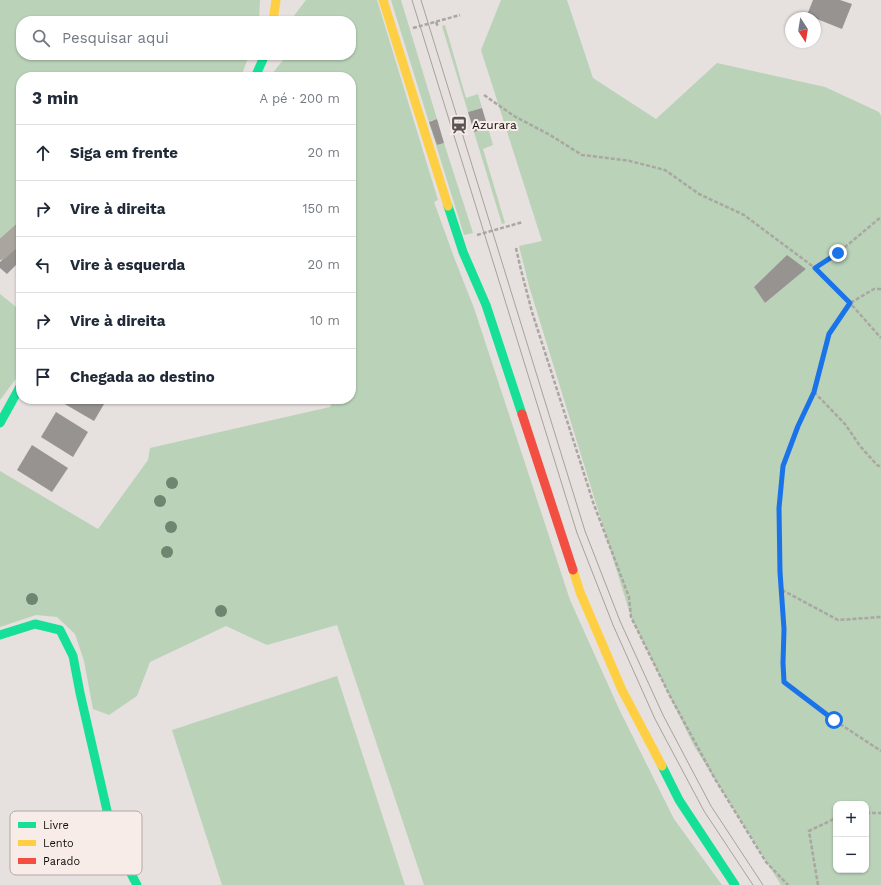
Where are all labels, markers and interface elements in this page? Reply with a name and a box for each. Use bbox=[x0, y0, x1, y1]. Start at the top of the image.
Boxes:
north arrow bbox=[785, 12, 821, 48]
search box bbox=[16, 16, 356, 60]
icon: search bbox=[30, 27, 52, 49]
text: Pesquisar aqui bbox=[62, 29, 169, 47]
text: 3 min bbox=[32, 88, 78, 108]
text: A pé · 200 m bbox=[259, 91, 340, 106]
station icon: Azurara bbox=[449, 115, 469, 135]
place label: Azurara bbox=[472, 118, 517, 132]
icon: ahead bbox=[32, 142, 54, 164]
text: Siga em frente bbox=[70, 144, 178, 162]
text: 20 m bbox=[308, 145, 340, 160]
icon: right bbox=[32, 198, 54, 220]
text: Vire à direita bbox=[70, 200, 165, 218]
text: 150 m bbox=[302, 201, 340, 216]
route end bbox=[829, 244, 847, 262]
icon: left bbox=[32, 254, 54, 276]
text: Vire à esquerda bbox=[70, 256, 185, 274]
text: 20 m bbox=[308, 257, 340, 272]
icon: right bbox=[32, 310, 54, 332]
text: Vire à direita bbox=[70, 312, 165, 330]
text: 10 m bbox=[310, 313, 340, 328]
icon: arrive bbox=[32, 366, 54, 388]
text: Chegada ao destino bbox=[70, 368, 215, 386]
route start bbox=[825, 711, 843, 729]
map controls bbox=[833, 801, 869, 873]
button: + bbox=[833, 801, 869, 837]
legend bbox=[10, 811, 142, 875]
text: Livre bbox=[43, 819, 69, 832]
text: Lento bbox=[43, 837, 74, 850]
button: − bbox=[833, 837, 869, 873]
text: Parado bbox=[43, 855, 80, 868]

